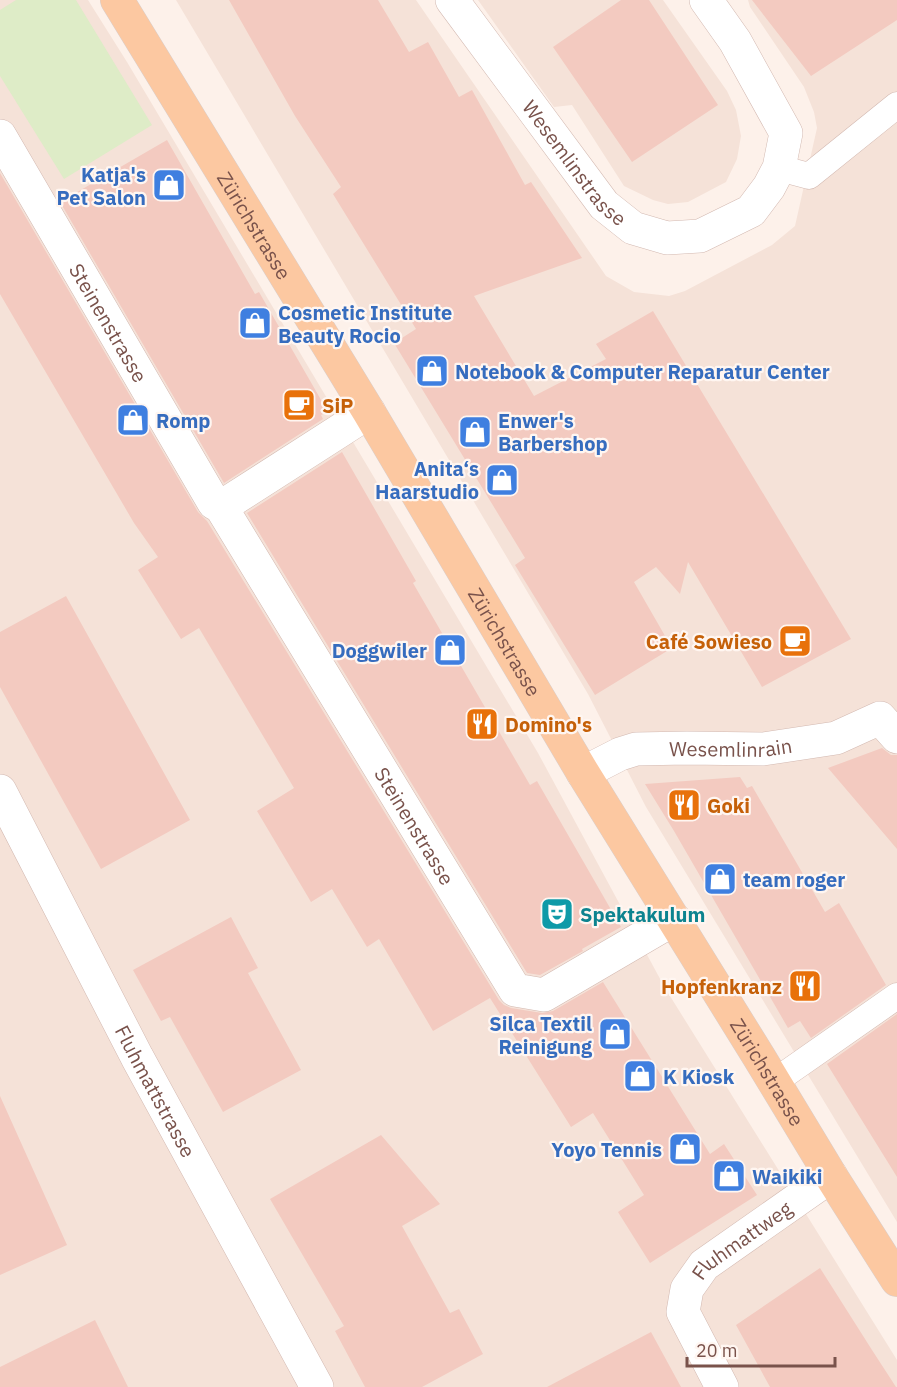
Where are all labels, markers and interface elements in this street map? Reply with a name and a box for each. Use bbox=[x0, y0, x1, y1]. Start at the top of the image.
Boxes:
street label: Wesemlinstrasse bbox=[517, 94, 632, 231]
place label: Katja's Pet Salon bbox=[57, 161, 146, 211]
street label: Zürichstrasse bbox=[212, 166, 298, 284]
shop icon: Katja's Pet Salon bbox=[151, 167, 187, 203]
street label: Steinenstrasse bbox=[64, 258, 154, 387]
place label: Cosmetic Institute Beauty Rocio bbox=[278, 299, 452, 349]
shop icon: Cosmetic Institute Beauty Rocio bbox=[237, 305, 273, 341]
shop icon: Notebook & Computer Reparatur Center bbox=[414, 353, 450, 389]
place label: Notebook & Computer Reparatur Center bbox=[455, 358, 830, 385]
cafe icon: SiP bbox=[281, 387, 317, 423]
place label: SiP bbox=[322, 392, 353, 419]
shop icon: Romp bbox=[115, 402, 151, 438]
place label: Romp bbox=[156, 407, 211, 434]
place label: Enwer's Barbershop bbox=[498, 407, 608, 457]
shop icon: Enwer's Barbershop bbox=[457, 414, 493, 450]
place label: Anita‘s Haarstudio bbox=[375, 455, 479, 505]
shop icon: Anita‘s Haarstudio bbox=[484, 462, 520, 498]
street label: Zürichstrasse bbox=[463, 583, 548, 701]
cafe icon: Café Sowieso bbox=[777, 623, 813, 659]
place label: Café Sowieso bbox=[646, 628, 772, 655]
shop icon: Doggwiler bbox=[432, 632, 468, 668]
place label: Doggwiler bbox=[332, 637, 427, 664]
restaurant icon: Domino's bbox=[464, 706, 500, 742]
place label: Domino's bbox=[505, 711, 592, 738]
street label: Wesemlinrain bbox=[669, 731, 794, 763]
street label: Steinenstrasse bbox=[369, 762, 461, 890]
restaurant icon: Goki bbox=[666, 787, 702, 823]
place label: Goki bbox=[707, 792, 750, 819]
shop icon: team roger bbox=[702, 861, 738, 897]
place label: team roger bbox=[743, 866, 845, 893]
theatre icon: Spektakulum bbox=[539, 896, 575, 932]
place label: Spektakulum bbox=[580, 901, 705, 928]
restaurant icon: Hopfenkranz bbox=[787, 968, 823, 1004]
place label: Hopfenkranz bbox=[661, 973, 782, 1000]
place label: Silca Textil Reinigung bbox=[489, 1010, 593, 1060]
street label: Zürichstrasse bbox=[725, 1013, 811, 1131]
shop icon: Silca Textil Reinigung bbox=[597, 1016, 633, 1052]
street label: Fluhmattstrasse bbox=[109, 1020, 202, 1162]
shop icon: K Kiosk bbox=[622, 1058, 658, 1094]
place label: K Kiosk bbox=[663, 1063, 735, 1090]
shop icon: Yoyo Tennis bbox=[667, 1131, 703, 1167]
place label: Yoyo Tennis bbox=[551, 1136, 662, 1163]
shop icon: Waikiki bbox=[711, 1158, 747, 1194]
place label: Waikiki bbox=[752, 1163, 822, 1190]
street label: Fluhmattweg bbox=[685, 1194, 797, 1285]
scale bar bbox=[687, 1330, 836, 1368]
text: 20 m bbox=[696, 1339, 738, 1362]

